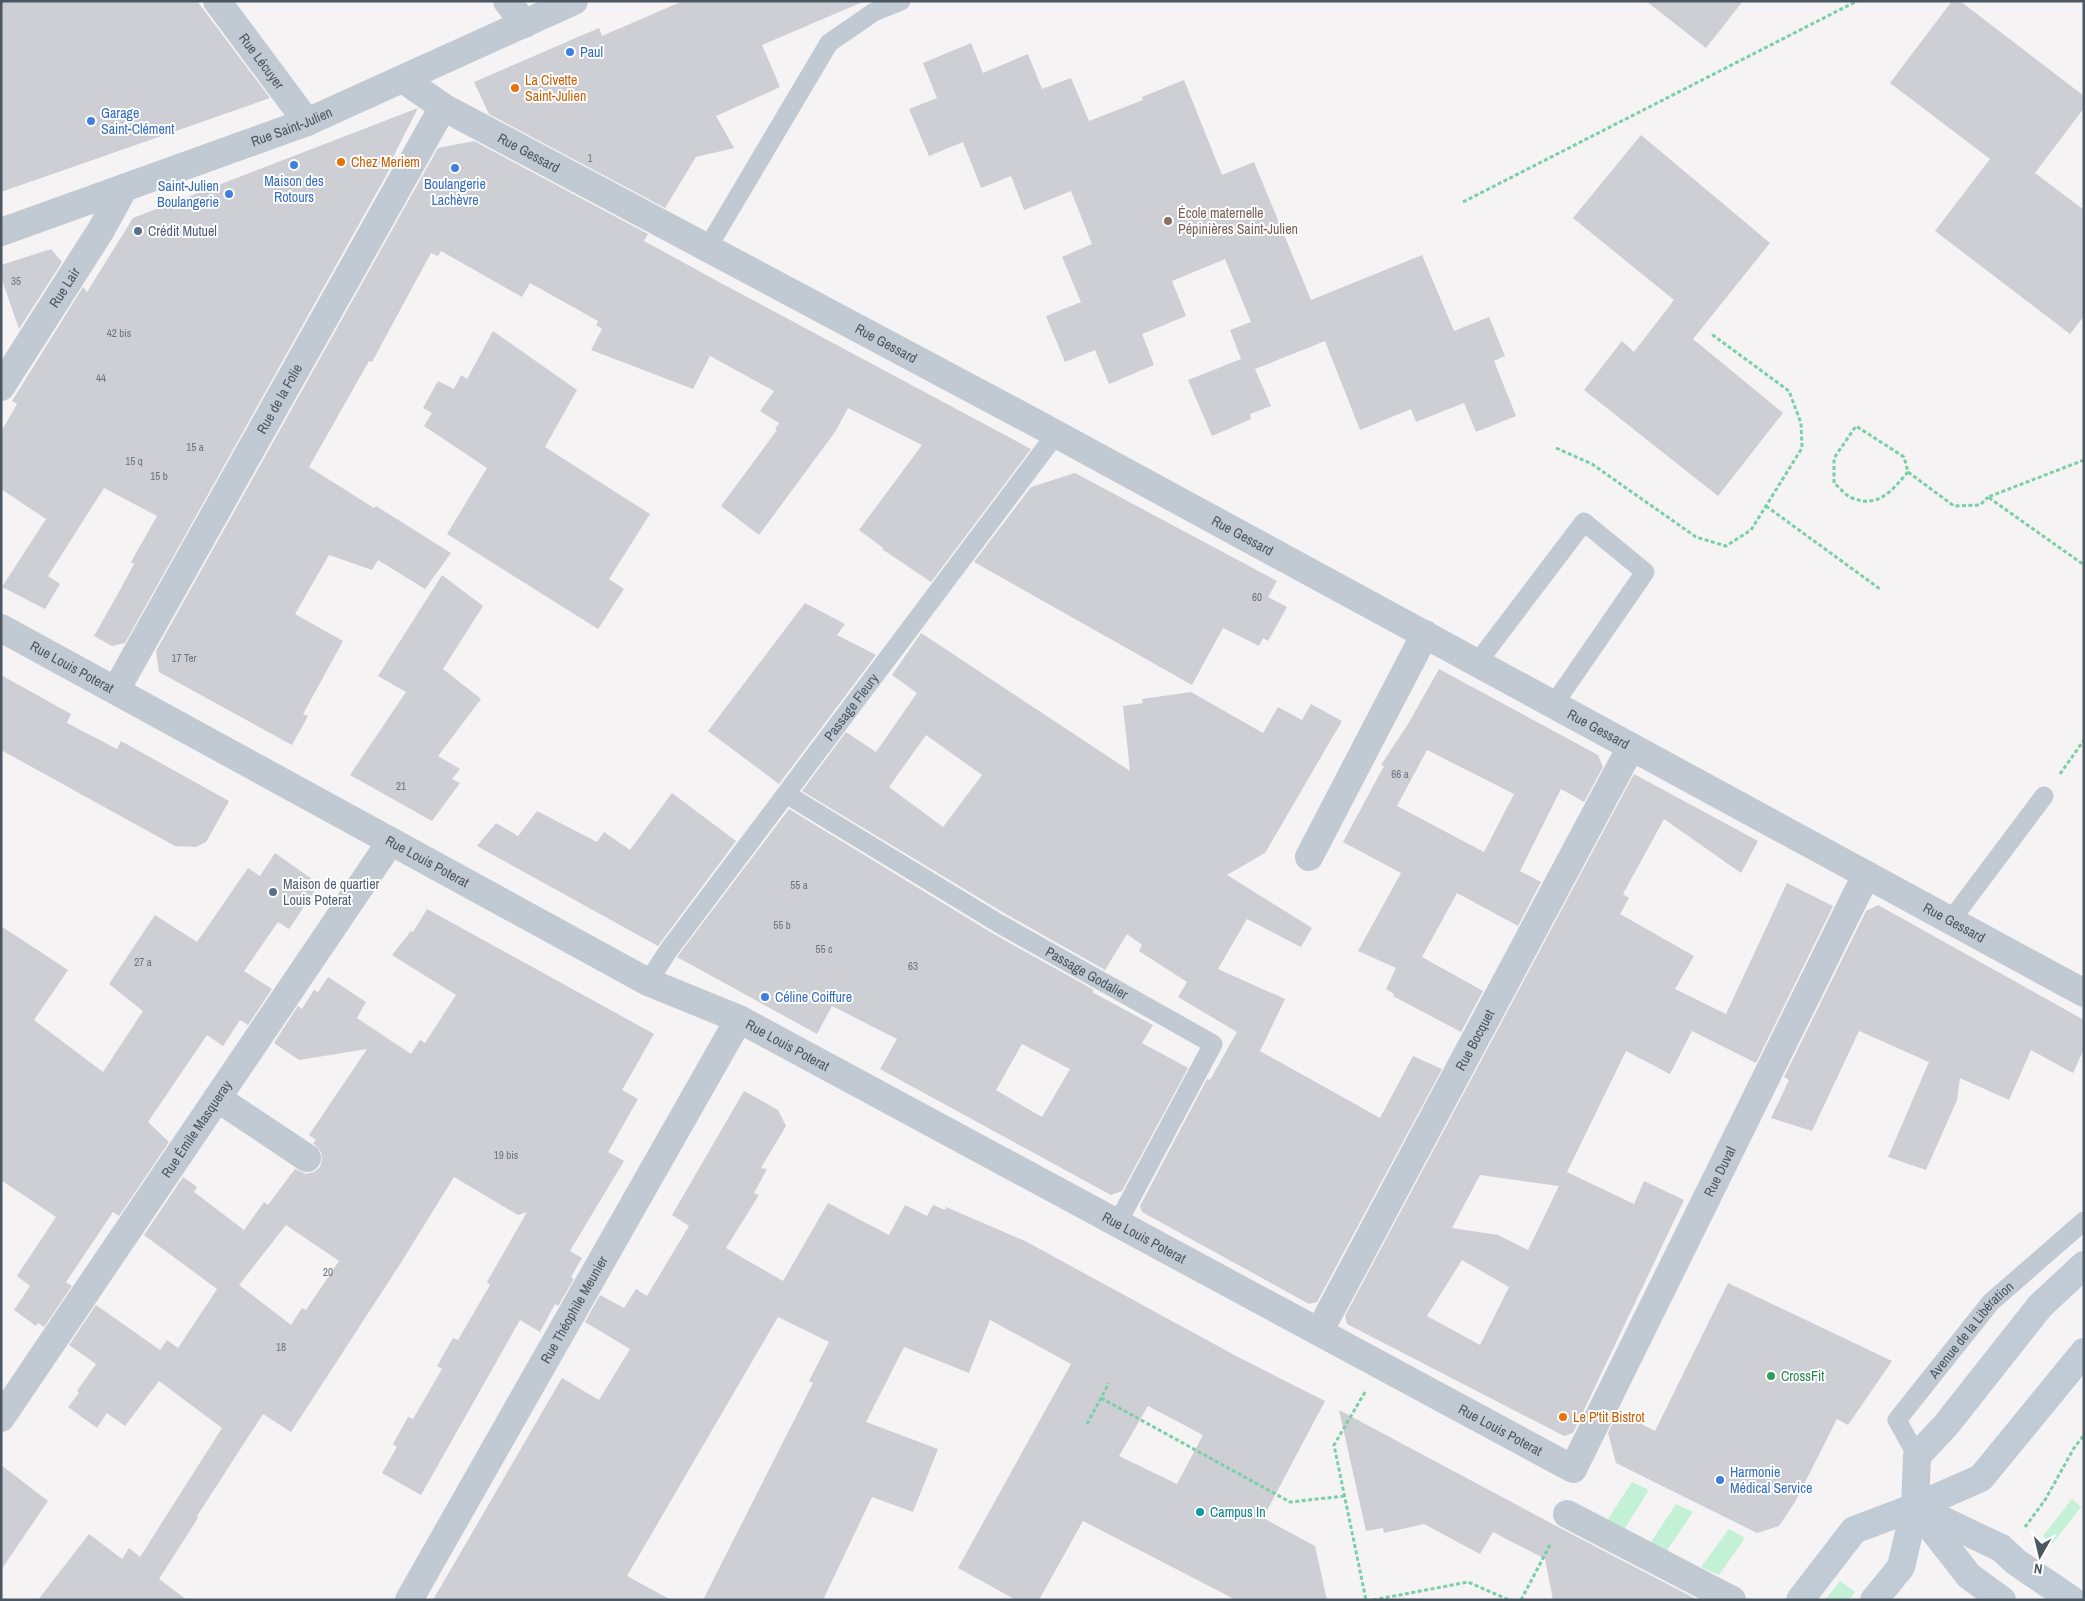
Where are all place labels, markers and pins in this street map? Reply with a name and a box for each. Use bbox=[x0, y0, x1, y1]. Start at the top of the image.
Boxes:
place label: Paul bbox=[580, 43, 603, 61]
marker: Paul bbox=[564, 46, 576, 58]
place label: La Civette Saint-Julien bbox=[525, 71, 586, 105]
marker: La Civette Saint-Julien bbox=[509, 82, 521, 94]
place label: Garage Saint-Clément bbox=[101, 104, 174, 138]
marker: Garage Saint-Clément bbox=[85, 115, 97, 127]
place label: Chez Meriem bbox=[351, 153, 420, 171]
marker: Chez Meriem bbox=[335, 156, 347, 168]
marker: Maison des Rotours bbox=[288, 159, 300, 171]
marker: Boulangerie Lachèvre bbox=[449, 162, 461, 174]
place label: Maison des Rotours bbox=[264, 172, 324, 206]
place label: Boulangerie Lachèvre bbox=[424, 175, 486, 209]
place label: Saint-Julien Boulangerie bbox=[157, 177, 219, 211]
marker: Saint-Julien Boulangerie bbox=[223, 188, 235, 200]
place label: École maternelle Pépinières Saint-Julien bbox=[1178, 204, 1298, 238]
marker: École maternelle Pépinières Saint-Julien bbox=[1162, 215, 1174, 227]
place label: Crédit Mutuel bbox=[148, 222, 217, 240]
marker: Crédit Mutuel bbox=[132, 225, 144, 237]
place label: Maison de quartier Louis Poterat bbox=[283, 875, 380, 909]
marker: Maison de quartier Louis Poterat bbox=[267, 886, 279, 898]
place label: Céline Coiffure bbox=[775, 988, 852, 1006]
marker: Céline Coiffure bbox=[759, 991, 771, 1003]
place label: CrossFit bbox=[1781, 1367, 1824, 1385]
marker: CrossFit bbox=[1765, 1370, 1777, 1382]
place label: Le P'tit Bistrot bbox=[1573, 1408, 1645, 1426]
marker: Le P'tit Bistrot bbox=[1557, 1411, 1569, 1423]
place label: Harmonie Médical Service bbox=[1730, 1463, 1812, 1497]
marker: Harmonie Médical Service bbox=[1714, 1474, 1726, 1486]
place label: Campus In bbox=[1210, 1503, 1266, 1521]
marker: Campus In bbox=[1194, 1506, 1206, 1518]

